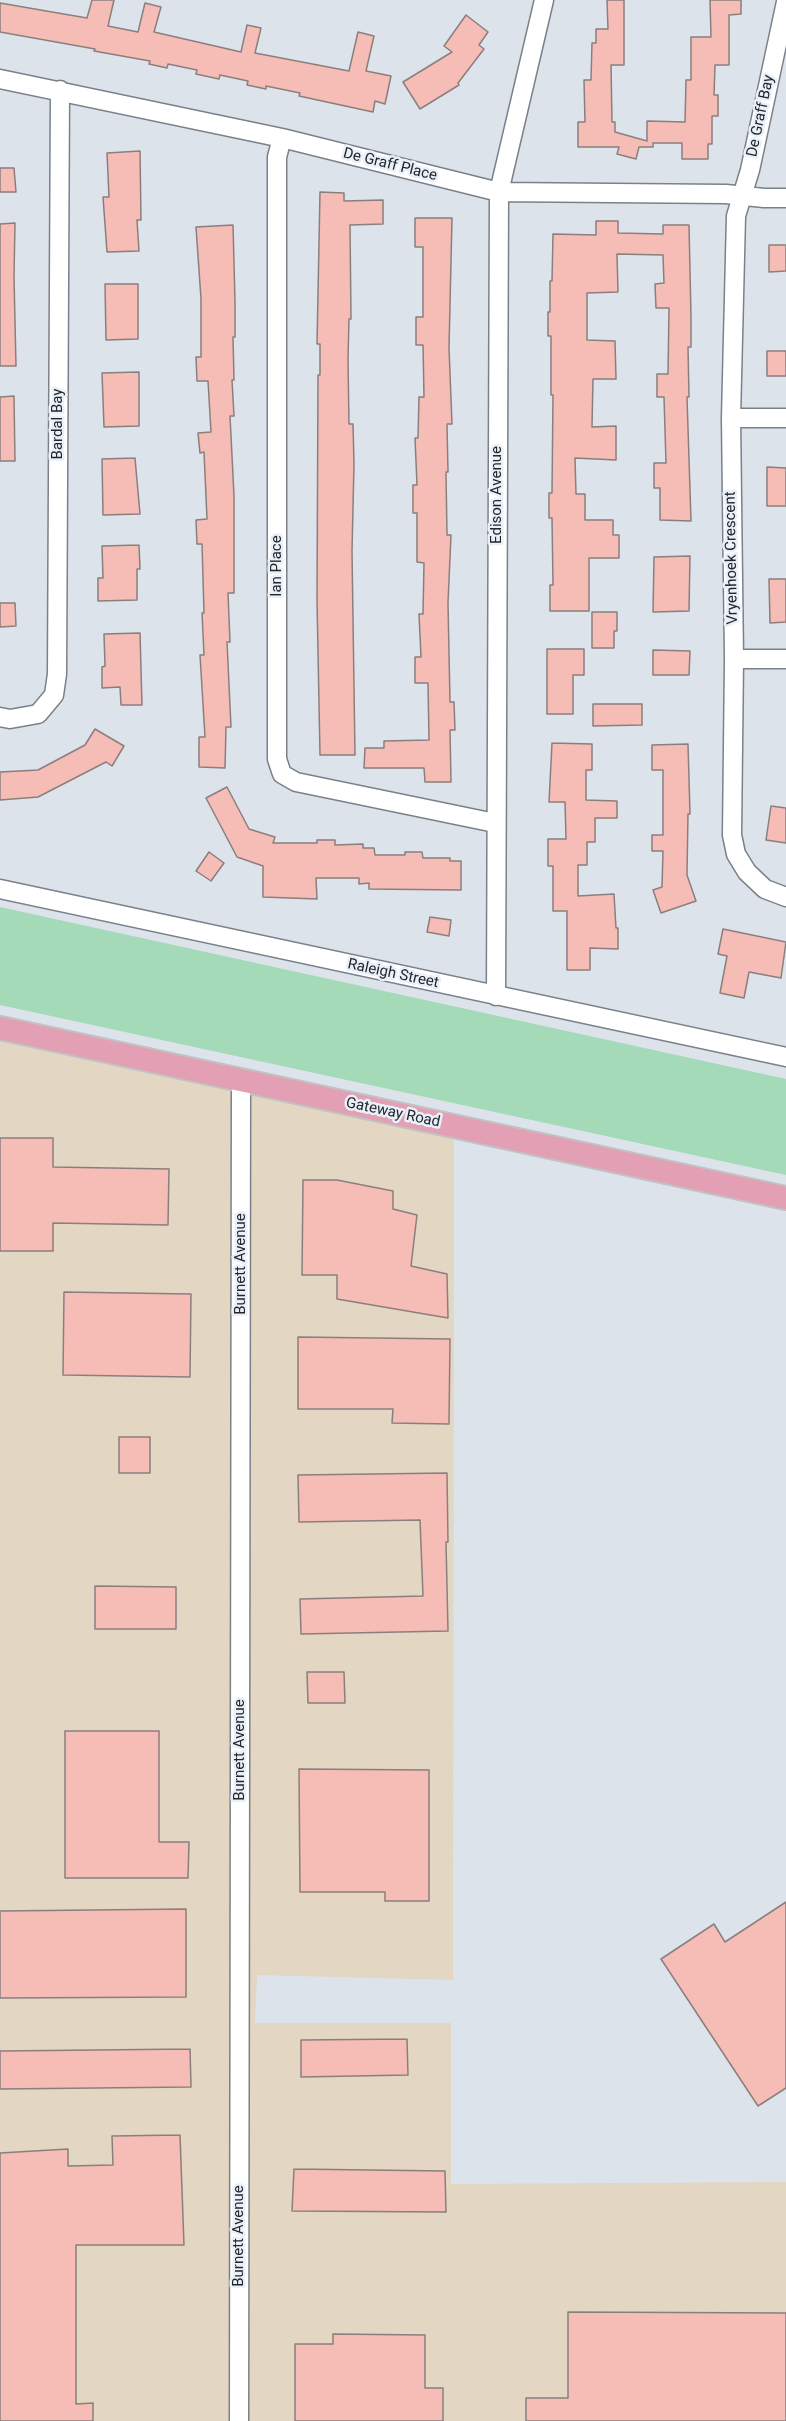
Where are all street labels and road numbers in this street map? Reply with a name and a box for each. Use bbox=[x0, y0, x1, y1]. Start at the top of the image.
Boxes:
street label: De Graff Bay bbox=[744, 73, 778, 159]
street label: De Graff Place bbox=[341, 145, 439, 185]
street label: Bardal Bay bbox=[49, 389, 67, 459]
street label: Edison Avenue bbox=[488, 446, 506, 544]
street label: Vryenhoek Crescent bbox=[722, 491, 742, 625]
street label: Ian Place bbox=[268, 535, 286, 597]
street label: Raleigh Street bbox=[346, 956, 440, 992]
street label: Gateway Road bbox=[344, 1094, 442, 1132]
street label: Burnett Avenue bbox=[232, 1213, 250, 1315]
street label: Burnett Avenue bbox=[231, 1699, 249, 1801]
street label: Burnett Avenue bbox=[230, 2185, 248, 2287]

